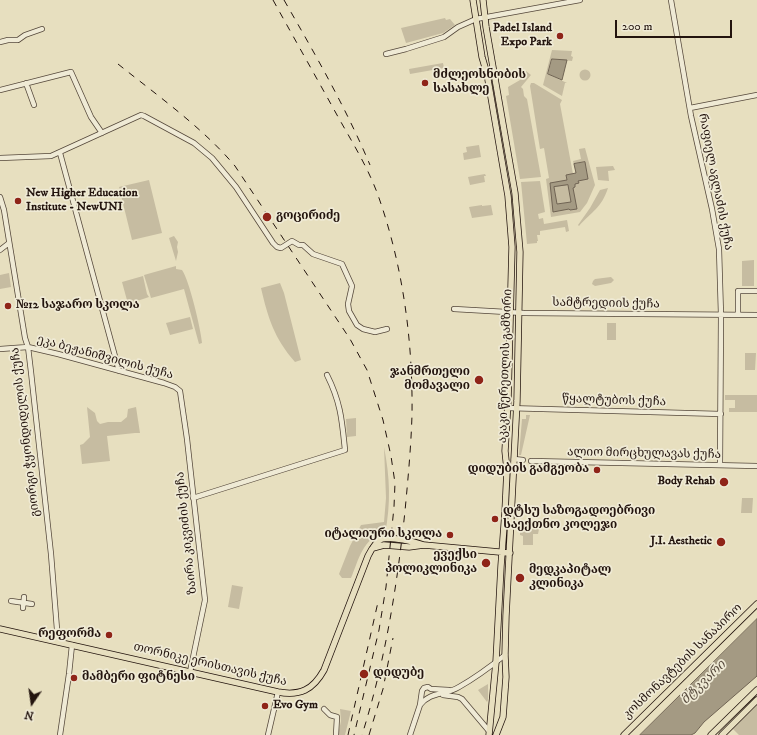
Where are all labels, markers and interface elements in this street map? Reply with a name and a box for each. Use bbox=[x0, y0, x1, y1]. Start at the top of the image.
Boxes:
scale bar bbox=[617, 12, 734, 38]
text: 200 m bbox=[622, 19, 652, 34]
place label: Padel Island Expo Park bbox=[493, 22, 552, 50]
marker: Padel Island Expo Park bbox=[555, 31, 565, 41]
place label: მძლეოსნობის სასახლე bbox=[433, 69, 526, 97]
marker: მძლეოსნობის სასახლე bbox=[420, 78, 430, 88]
street label: რაფიელ აგლაძის ქუჩა bbox=[695, 112, 735, 252]
place label: New Higher Education Institute - NewUNI bbox=[26, 187, 138, 215]
marker: New Higher Education Institute - NewUNI bbox=[13, 196, 23, 206]
place label: გოცირიძე bbox=[276, 210, 340, 224]
marker: გოცირიძე bbox=[261, 211, 273, 223]
street label: აკაკი წერეთლის გამზირი bbox=[496, 289, 516, 443]
street label: სამტრედიის ქუჩა bbox=[552, 296, 660, 312]
place label: №12 საჯარო სკოლა bbox=[16, 299, 140, 313]
marker: №12 საჯარო სკოლა bbox=[3, 301, 13, 311]
street label: ეკა ბეჟანიშვილის ქუჩა bbox=[35, 333, 175, 383]
street label: გიორგი ჭყონდიდელის ქუჩა bbox=[8, 346, 44, 518]
place label: ჯანმრთელი მომავალი bbox=[390, 366, 470, 394]
marker: ჯანმრთელი მომავალი bbox=[473, 374, 485, 386]
street label: წყალტუბოს ქუჩა bbox=[562, 392, 666, 410]
street label: ალიო მირცხულავას ქუჩა bbox=[567, 445, 721, 463]
place label: დიდუბის გამგეობა bbox=[468, 463, 589, 477]
marker: დიდუბის გამგეობა bbox=[592, 465, 602, 475]
street label: ზაირა კიკვიძის ქუჩა bbox=[173, 471, 201, 595]
place label: Body Rehab bbox=[657, 475, 715, 489]
marker: Body Rehab bbox=[718, 476, 730, 488]
place label: დტსუ საზოგადოებრივი საექთნო კოლეჯი bbox=[503, 505, 655, 533]
marker: დტსუ საზოგადოებრივი საექთნო კოლეჯი bbox=[490, 514, 500, 524]
place label: იტალიური სკოლა bbox=[324, 528, 442, 542]
marker: იტალიური სკოლა bbox=[445, 530, 455, 540]
place label: J.I. Aesthetic bbox=[650, 535, 712, 549]
marker: J.I. Aesthetic bbox=[715, 536, 727, 548]
place label: ევექსი პოლიკლინიკა bbox=[385, 549, 477, 577]
marker: ევექსი პოლიკლინიკა bbox=[480, 557, 492, 569]
place label: მედკაპიტალ კლინიკა bbox=[529, 564, 611, 592]
marker: მედკაპიტალ კლინიკა bbox=[514, 572, 526, 584]
street label: კოსმონავტების სანაპირო bbox=[621, 601, 745, 723]
place label: რეფორმა bbox=[38, 628, 101, 642]
marker: რეფორმა bbox=[104, 630, 114, 640]
street label: თორნიკე ერისთავის ქუჩა bbox=[132, 640, 288, 690]
water label: მტკვარი bbox=[678, 658, 730, 708]
place label: დიდუბე bbox=[373, 667, 424, 681]
marker: დიდუბე bbox=[358, 668, 370, 680]
place label: მამბერი ფიტნესი bbox=[82, 671, 195, 685]
marker: მამბერი ფიტნესი bbox=[69, 673, 79, 683]
north arrow bbox=[12, 683, 52, 723]
place label: Evo Gym bbox=[273, 699, 318, 713]
marker: Evo Gym bbox=[260, 701, 270, 711]
text: N bbox=[23, 707, 35, 723]

